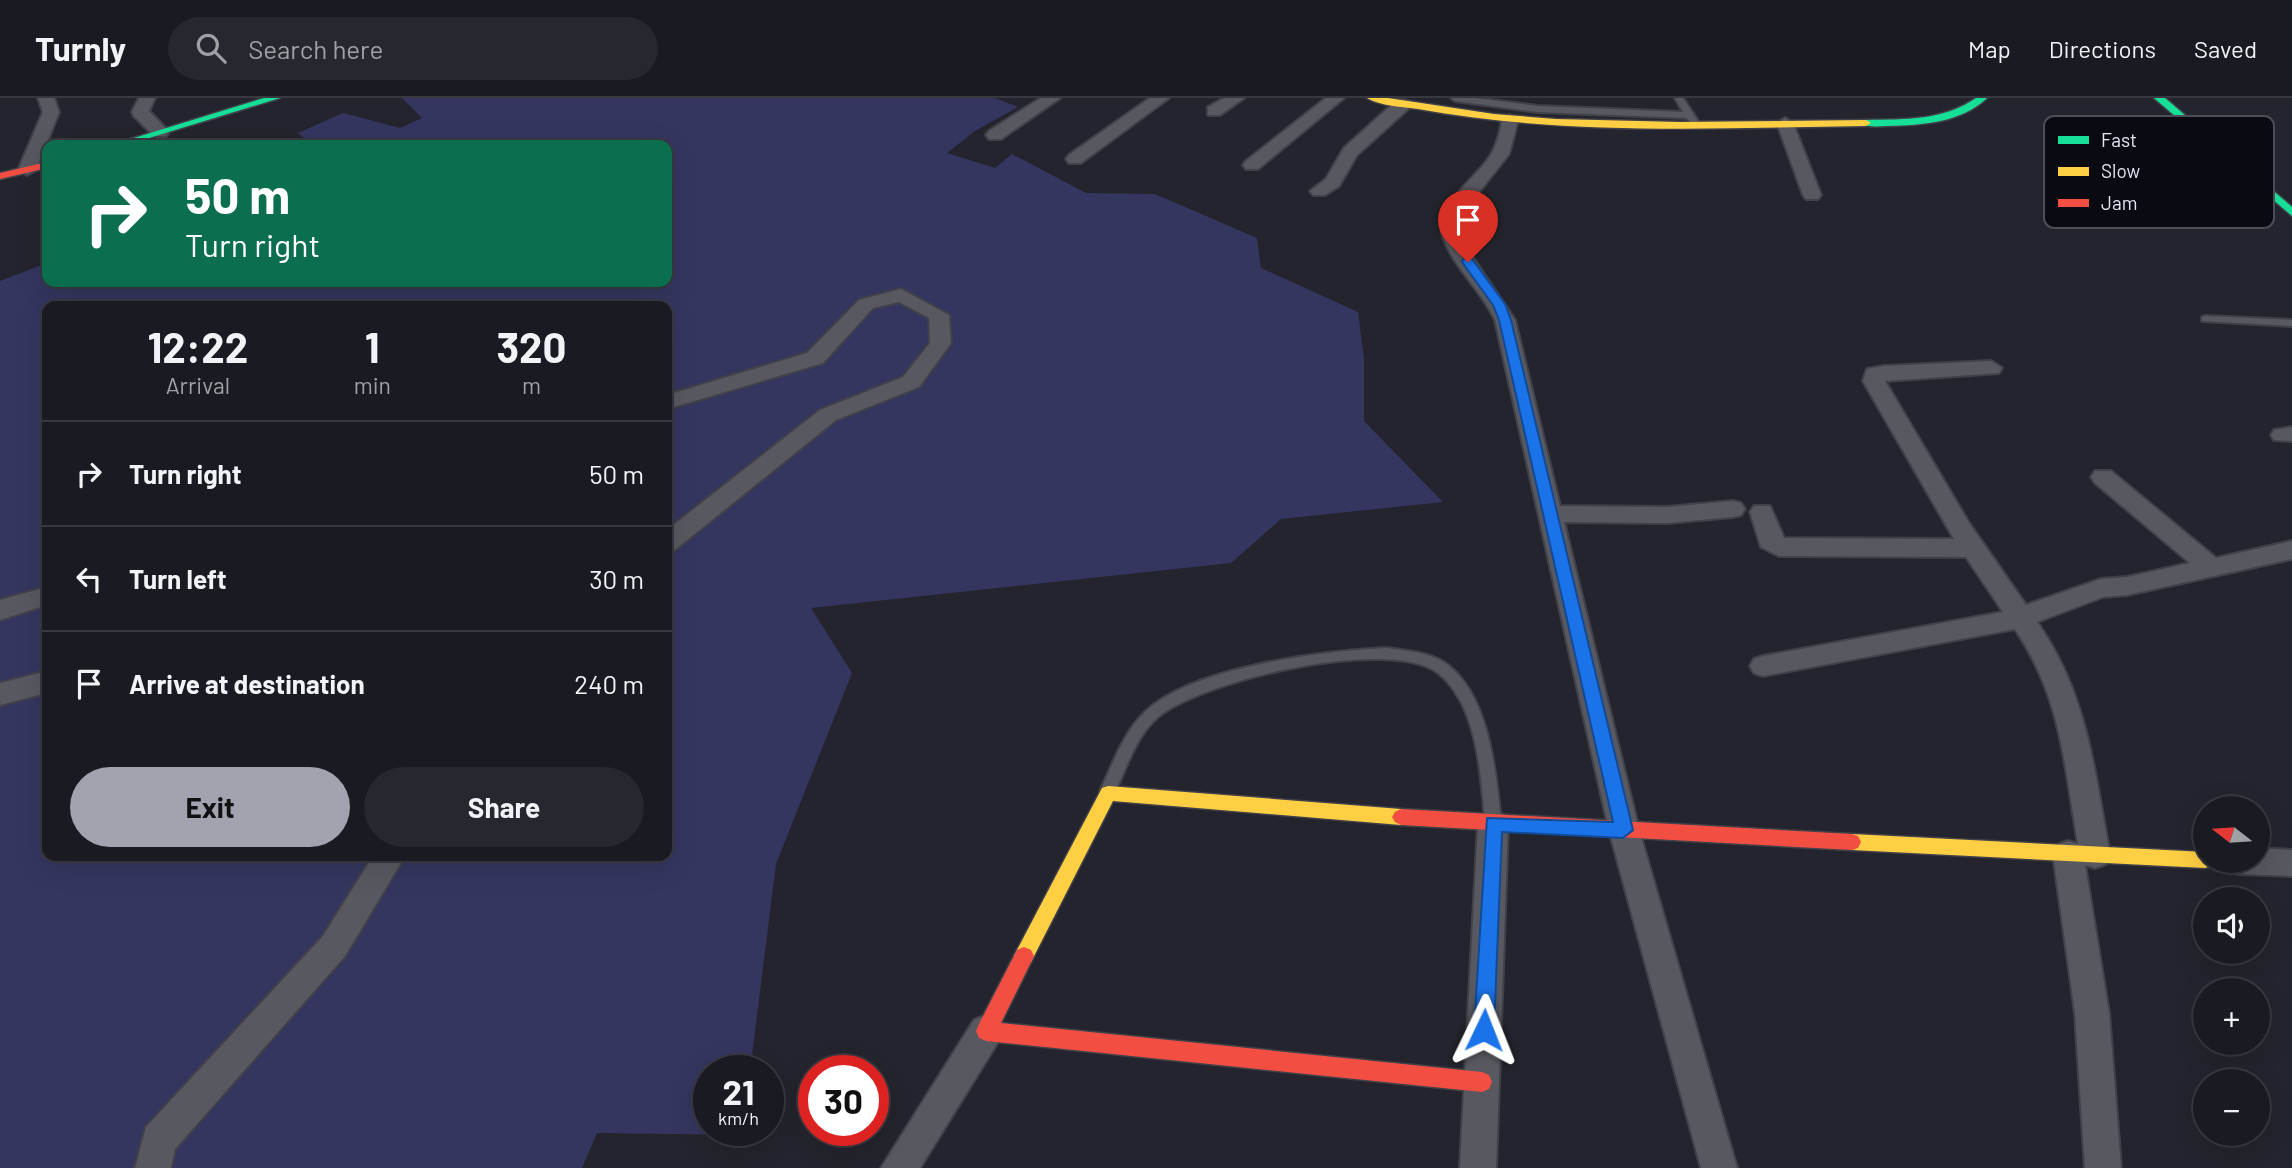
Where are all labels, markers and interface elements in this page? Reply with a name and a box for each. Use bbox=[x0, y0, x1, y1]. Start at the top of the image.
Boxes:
search box bbox=[168, 17, 658, 80]
text: Turnly bbox=[35, 28, 126, 68]
icon: search bbox=[192, 29, 230, 67]
text: Search here bbox=[248, 33, 383, 64]
text: Map bbox=[1968, 34, 2011, 63]
text: Directions bbox=[2049, 34, 2156, 63]
text: Saved bbox=[2194, 34, 2257, 63]
legend bbox=[2044, 116, 2274, 228]
text: Fast bbox=[2101, 128, 2137, 151]
text: Slow bbox=[2101, 159, 2140, 182]
text: 50 m bbox=[185, 165, 290, 224]
icon: right bbox=[70, 168, 161, 259]
pin bbox=[1438, 190, 1498, 262]
text: Jam bbox=[2101, 191, 2137, 214]
icon: arrive bbox=[1449, 201, 1487, 239]
text: Turn right bbox=[185, 225, 320, 263]
text: 12:22 bbox=[147, 321, 248, 371]
text: 1 bbox=[365, 321, 380, 371]
text: 320 bbox=[496, 321, 567, 371]
text: Arrival bbox=[166, 371, 230, 399]
text: min bbox=[354, 371, 391, 399]
text: m bbox=[522, 371, 541, 399]
icon: right bbox=[70, 455, 108, 493]
text: Turn right bbox=[129, 458, 242, 489]
text: 50 m bbox=[589, 458, 644, 489]
icon: left bbox=[70, 560, 108, 598]
text: Turn left bbox=[129, 563, 227, 594]
text: 30 m bbox=[589, 563, 644, 594]
icon: arrive bbox=[70, 665, 108, 703]
text: Arrive at destination bbox=[129, 668, 365, 699]
text: 240 m bbox=[574, 668, 644, 699]
button: Exit bbox=[70, 767, 350, 847]
button: Share bbox=[364, 767, 644, 847]
north arrow bbox=[2193, 796, 2270, 873]
map controls bbox=[2193, 796, 2270, 1146]
button: sound bbox=[2193, 887, 2270, 964]
button: + bbox=[2193, 978, 2270, 1055]
position arrow bbox=[1447, 993, 1521, 1067]
speed limit sign: 30 bbox=[798, 1055, 889, 1146]
button: − bbox=[2193, 1069, 2270, 1146]
text: 21 bbox=[723, 1070, 754, 1112]
text: km/h bbox=[718, 1107, 759, 1129]

